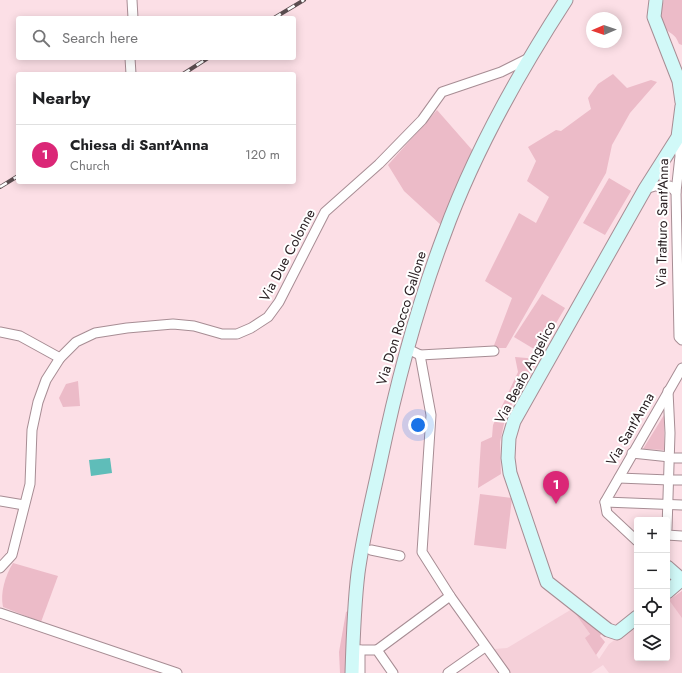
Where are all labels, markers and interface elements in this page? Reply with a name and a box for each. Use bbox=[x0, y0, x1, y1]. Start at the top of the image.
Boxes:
north arrow bbox=[586, 12, 622, 48]
search box bbox=[16, 16, 296, 60]
icon: search bbox=[30, 27, 52, 49]
text: Search here bbox=[62, 27, 138, 49]
text: Nearby bbox=[32, 86, 90, 110]
text: Chiesa di Sant'Anna bbox=[70, 134, 209, 156]
text: 1 bbox=[42, 145, 48, 164]
text: 120 m bbox=[245, 145, 280, 164]
text: Church bbox=[70, 156, 110, 175]
street label: Via Tratturo Sant'Anna bbox=[651, 158, 673, 288]
street label: Via Due Colonne bbox=[254, 205, 320, 305]
street label: Via Don Rocco Gallone bbox=[371, 248, 431, 388]
street label: Via Beato Angelico bbox=[489, 317, 561, 427]
street label: Via Sant'Anna bbox=[601, 389, 659, 469]
your location bbox=[408, 415, 428, 435]
pin: 1 bbox=[543, 471, 569, 504]
map controls bbox=[634, 517, 670, 661]
button: + bbox=[634, 517, 670, 553]
button: − bbox=[634, 553, 670, 589]
button: locate bbox=[634, 589, 670, 625]
button: layers bbox=[634, 625, 670, 661]

